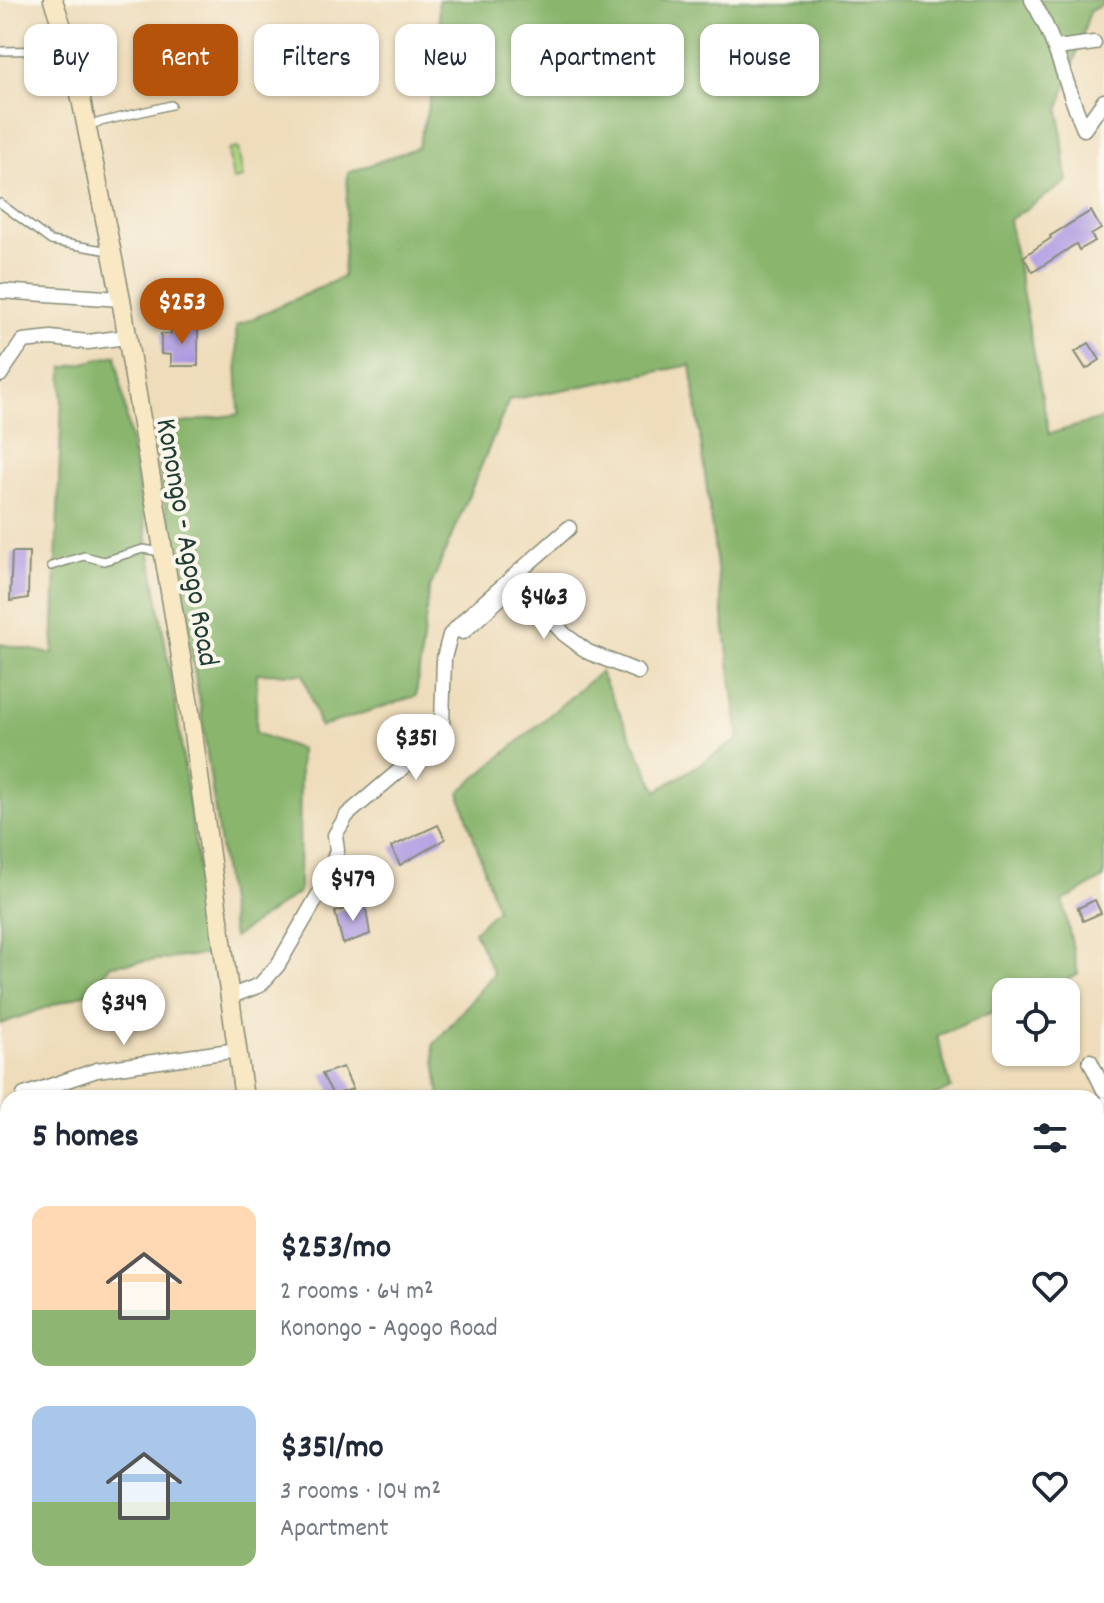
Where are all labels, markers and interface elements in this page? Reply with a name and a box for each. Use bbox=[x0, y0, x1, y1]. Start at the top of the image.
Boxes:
chip: Buy bbox=[24, 24, 117, 96]
chip: Rent bbox=[133, 24, 238, 96]
chip: Filters bbox=[254, 24, 379, 96]
chip: New bbox=[395, 24, 495, 96]
chip: Apartment bbox=[511, 24, 684, 96]
chip: House bbox=[700, 24, 819, 96]
pin: $253 bbox=[135, 278, 229, 346]
text: $253 bbox=[158, 285, 206, 322]
street label: Konongo - Agogo Road bbox=[142, 415, 228, 670]
pin: $463 bbox=[497, 573, 591, 641]
text: $463 bbox=[520, 580, 568, 617]
pin: $351 bbox=[369, 714, 463, 782]
text: $351 bbox=[395, 721, 437, 758]
pin: $479 bbox=[306, 855, 400, 923]
text: $479 bbox=[330, 862, 376, 899]
map controls bbox=[992, 978, 1080, 1066]
button: locate bbox=[992, 978, 1080, 1066]
pin: $349 bbox=[77, 979, 171, 1047]
text: $349 bbox=[100, 986, 148, 1023]
text: 5 homes bbox=[32, 1114, 139, 1163]
icon: filters bbox=[1028, 1116, 1072, 1160]
text: $253/mo bbox=[280, 1225, 391, 1274]
icon: home bbox=[96, 1238, 192, 1334]
icon: heart bbox=[1028, 1264, 1072, 1308]
text: 2 rooms · 64 m² bbox=[280, 1274, 434, 1311]
text: Konongo - Agogo Road bbox=[280, 1311, 498, 1348]
text: $351/mo bbox=[280, 1425, 384, 1474]
icon: home bbox=[96, 1438, 192, 1534]
icon: heart bbox=[1028, 1464, 1072, 1508]
text: 3 rooms · 104 m² bbox=[280, 1474, 441, 1511]
text: Apartment bbox=[280, 1511, 389, 1548]

